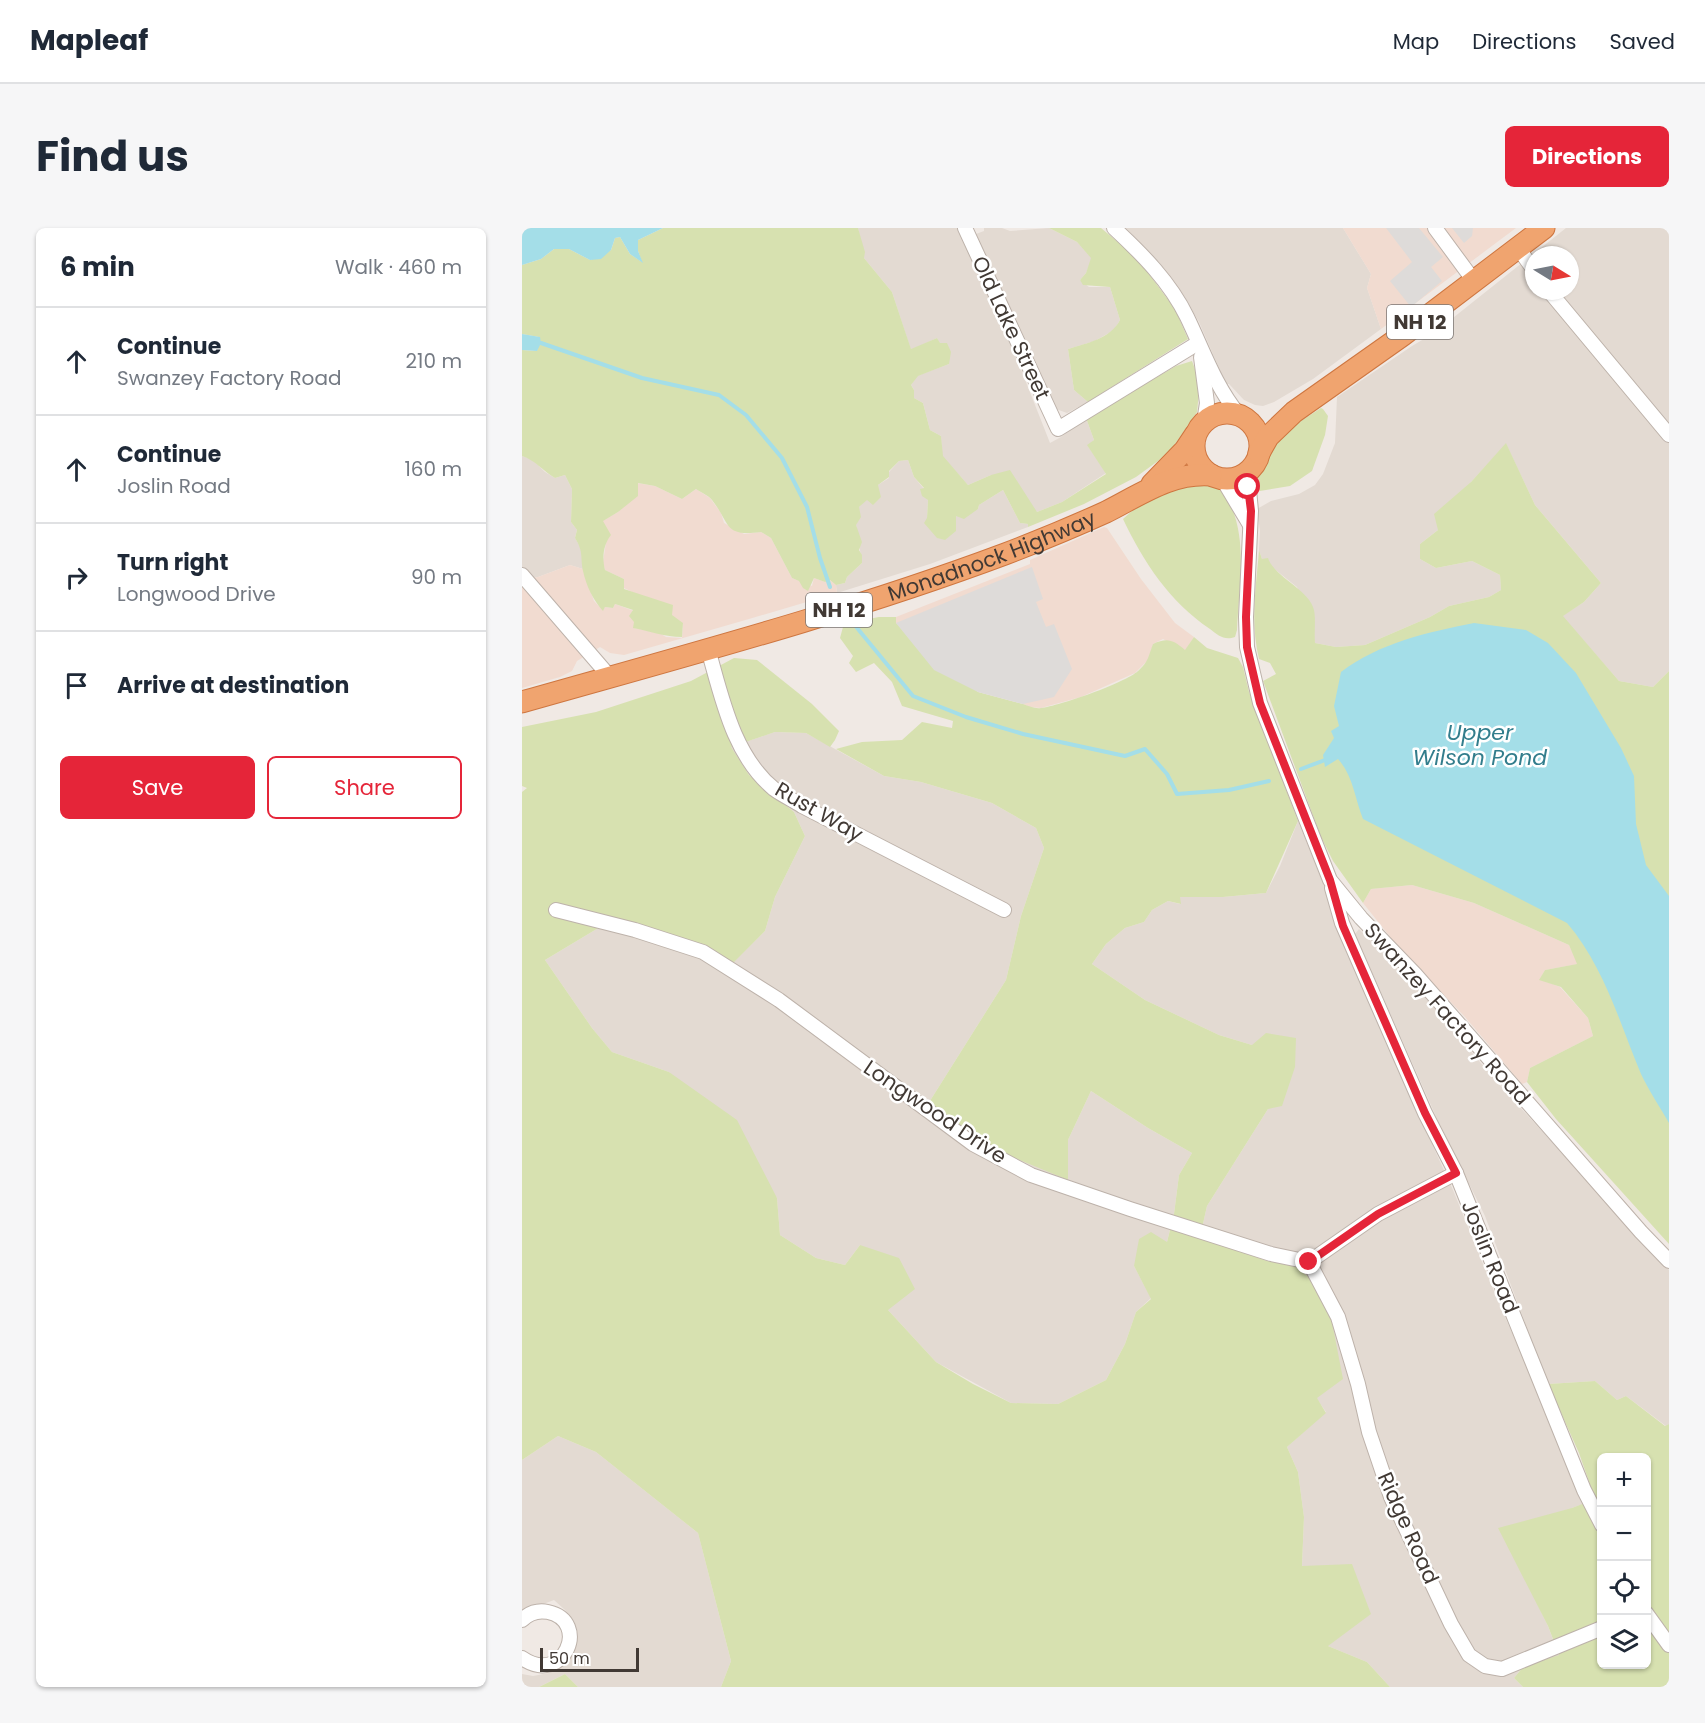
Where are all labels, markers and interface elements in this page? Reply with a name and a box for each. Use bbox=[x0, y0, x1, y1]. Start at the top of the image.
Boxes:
text: Mapleaf bbox=[30, 21, 148, 60]
text: Map bbox=[1393, 27, 1439, 56]
text: Directions bbox=[1472, 27, 1576, 56]
text: Saved bbox=[1609, 27, 1675, 56]
button: Directions bbox=[1505, 126, 1669, 187]
text: Find us bbox=[36, 127, 189, 186]
north arrow bbox=[1525, 246, 1579, 300]
text: 6 min bbox=[60, 249, 135, 285]
street label: Old Lake Street bbox=[965, 251, 1057, 404]
text: Walk · 460 m bbox=[335, 253, 462, 281]
road number: NH 12 bbox=[1387, 305, 1453, 339]
text: Continue bbox=[117, 331, 221, 362]
icon: ahead bbox=[60, 345, 93, 378]
text: 210 m bbox=[406, 347, 462, 375]
text: Swanzey Factory Road bbox=[117, 364, 341, 392]
text: Continue bbox=[117, 439, 221, 470]
icon: ahead bbox=[60, 453, 93, 486]
text: 160 m bbox=[404, 455, 462, 483]
text: Joslin Road bbox=[117, 472, 231, 500]
route start bbox=[1234, 473, 1260, 499]
street label: Monadnock Highway bbox=[884, 503, 1100, 608]
text: Turn right bbox=[117, 547, 228, 578]
icon: right bbox=[60, 561, 93, 594]
text: 90 m bbox=[411, 563, 462, 591]
text: Longwood Drive bbox=[117, 580, 276, 608]
road number: NH 12 bbox=[806, 593, 872, 627]
icon: arrive bbox=[60, 669, 93, 702]
text: Arrive at destination bbox=[117, 670, 349, 701]
water label: Upper Wilson Pond bbox=[1413, 717, 1547, 773]
button: Save bbox=[60, 756, 255, 819]
button: Share bbox=[267, 756, 462, 819]
street label: Rust Way bbox=[770, 775, 869, 848]
street label: Swanzey Factory Road bbox=[1358, 916, 1537, 1111]
street label: Longwood Drive bbox=[858, 1053, 1012, 1170]
street label: Joslin Road bbox=[1455, 1196, 1526, 1318]
route end bbox=[1295, 1248, 1321, 1274]
map controls bbox=[1597, 1453, 1651, 1669]
button: + bbox=[1597, 1453, 1651, 1507]
street label: Ridge Road bbox=[1371, 1467, 1446, 1588]
button: − bbox=[1597, 1507, 1651, 1561]
button: locate bbox=[1597, 1561, 1651, 1615]
button: layers bbox=[1597, 1615, 1651, 1669]
scale bar bbox=[540, 1645, 639, 1672]
text: 50 m bbox=[549, 1647, 590, 1670]

